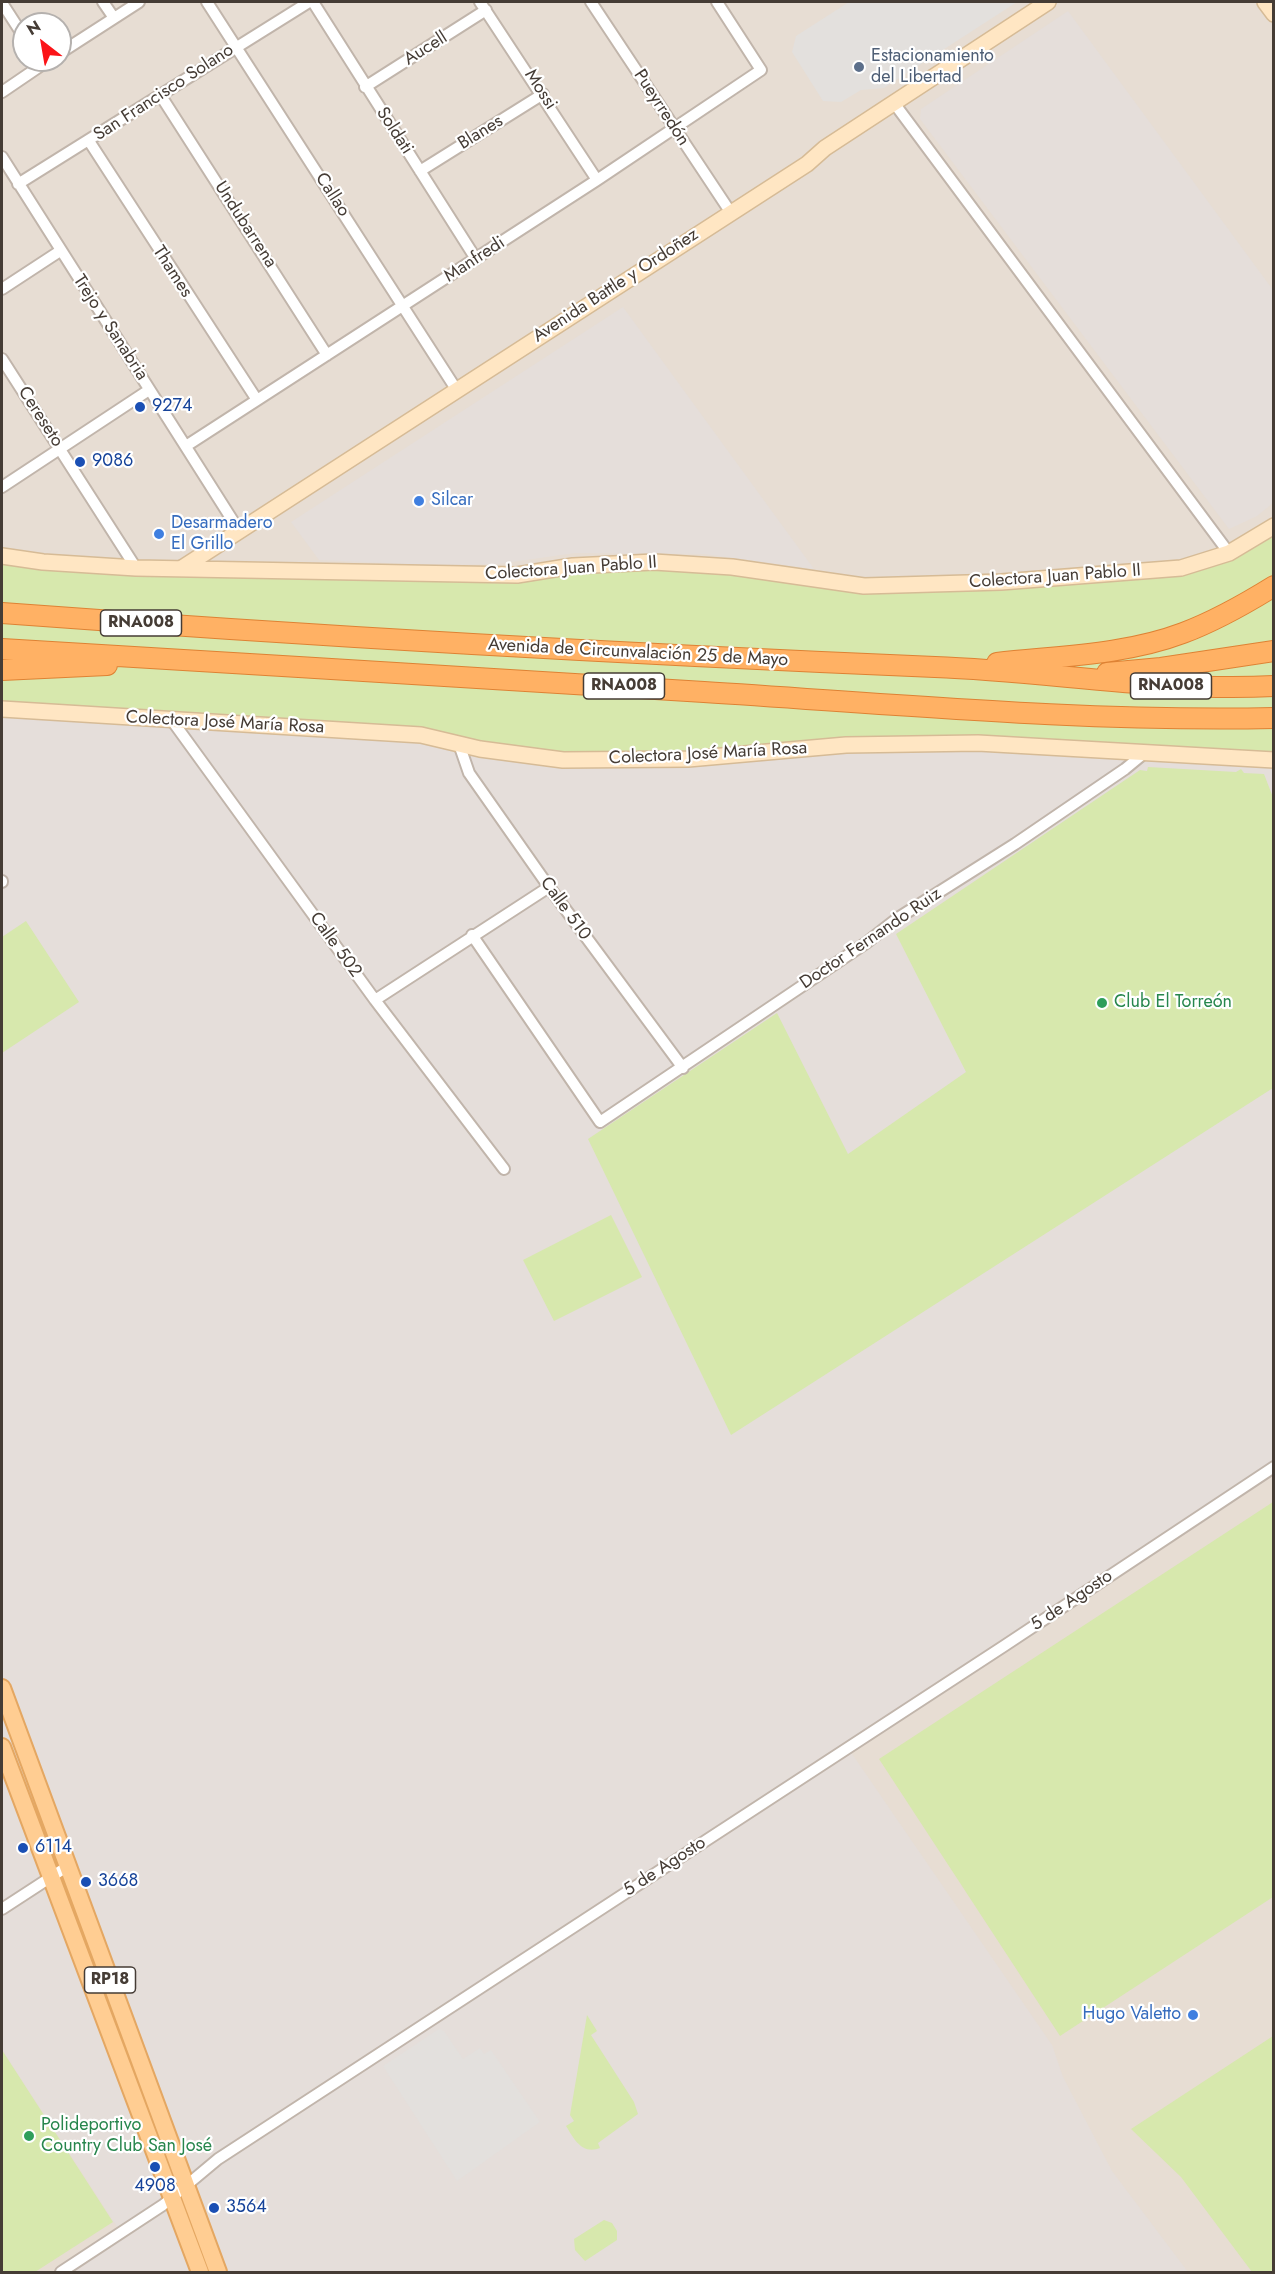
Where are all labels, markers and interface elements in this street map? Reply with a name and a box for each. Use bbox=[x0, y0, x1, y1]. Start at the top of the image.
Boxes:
north arrow bbox=[12, 12, 72, 72]
text: N bbox=[22, 15, 45, 41]
street label: Aucell bbox=[400, 27, 452, 71]
street label: San Francisco Solano bbox=[90, 40, 238, 146]
place label: Estacionamiento del Libertad bbox=[871, 46, 994, 88]
marker: Estacionamiento del Libertad bbox=[852, 60, 866, 74]
street label: Mossi bbox=[519, 66, 561, 114]
street label: Pueyrredón bbox=[628, 66, 694, 150]
street label: Soldati bbox=[371, 103, 417, 159]
street label: Blanes bbox=[455, 111, 507, 155]
street label: Callao bbox=[310, 169, 354, 221]
street label: Undubarrena bbox=[209, 178, 281, 272]
street label: Avenida Battle y Ordoñez bbox=[529, 224, 703, 348]
street label: Manfredi bbox=[441, 232, 509, 288]
street label: Thames bbox=[147, 242, 197, 302]
street label: Trejo y Sanabria bbox=[68, 271, 152, 385]
street label: Cereseto bbox=[13, 383, 67, 451]
place label: 9274 bbox=[152, 396, 193, 418]
marker: 9274 bbox=[133, 400, 147, 414]
place label: 9086 bbox=[92, 451, 133, 473]
marker: 9086 bbox=[73, 455, 87, 469]
place label: Silcar bbox=[431, 490, 473, 512]
marker: Silcar bbox=[412, 494, 426, 508]
place label: Desarmadero El Grillo bbox=[171, 513, 273, 556]
marker: Desarmadero El Grillo bbox=[152, 527, 166, 541]
street label: Colectora Juan Pablo II bbox=[484, 552, 658, 586]
street label: Colectora Juan Pablo II bbox=[968, 560, 1142, 594]
road number: RNA008 bbox=[100, 610, 182, 636]
street label: Avenida de Circunvalación 25 de Mayo bbox=[487, 634, 789, 672]
road number: RNA008 bbox=[584, 673, 664, 699]
road number: RNA008 bbox=[1130, 673, 1212, 699]
street label: Colectora José María Rosa bbox=[125, 707, 325, 739]
street label: Colectora José María Rosa bbox=[608, 738, 808, 770]
street label: Calle 510 bbox=[535, 873, 595, 945]
street label: Doctor Fernando Ruiz bbox=[796, 884, 946, 994]
street label: Calle 502 bbox=[304, 908, 366, 982]
place label: Club El Torreón bbox=[1114, 992, 1232, 1014]
marker: Club El Torreón bbox=[1095, 996, 1109, 1010]
street label: 5 de Agosto bbox=[1027, 1566, 1117, 1636]
street label: 5 de Agosto bbox=[620, 1832, 710, 1902]
place label: 6114 bbox=[35, 1837, 72, 1859]
marker: 6114 bbox=[16, 1841, 30, 1855]
place label: 3668 bbox=[98, 1871, 138, 1893]
marker: 3668 bbox=[79, 1875, 93, 1889]
road number: RP18 bbox=[84, 1967, 136, 1993]
place label: Hugo Valetto bbox=[1083, 2004, 1181, 2026]
marker: Hugo Valetto bbox=[1186, 2008, 1200, 2022]
place label: Polideportivo Country Club San José bbox=[41, 2115, 212, 2158]
marker: Polideportivo Country Club San José bbox=[22, 2129, 36, 2143]
marker: 4908 bbox=[148, 2160, 162, 2174]
place label: 4908 bbox=[134, 2176, 176, 2198]
place label: 3564 bbox=[226, 2197, 267, 2219]
marker: 3564 bbox=[207, 2201, 221, 2215]

